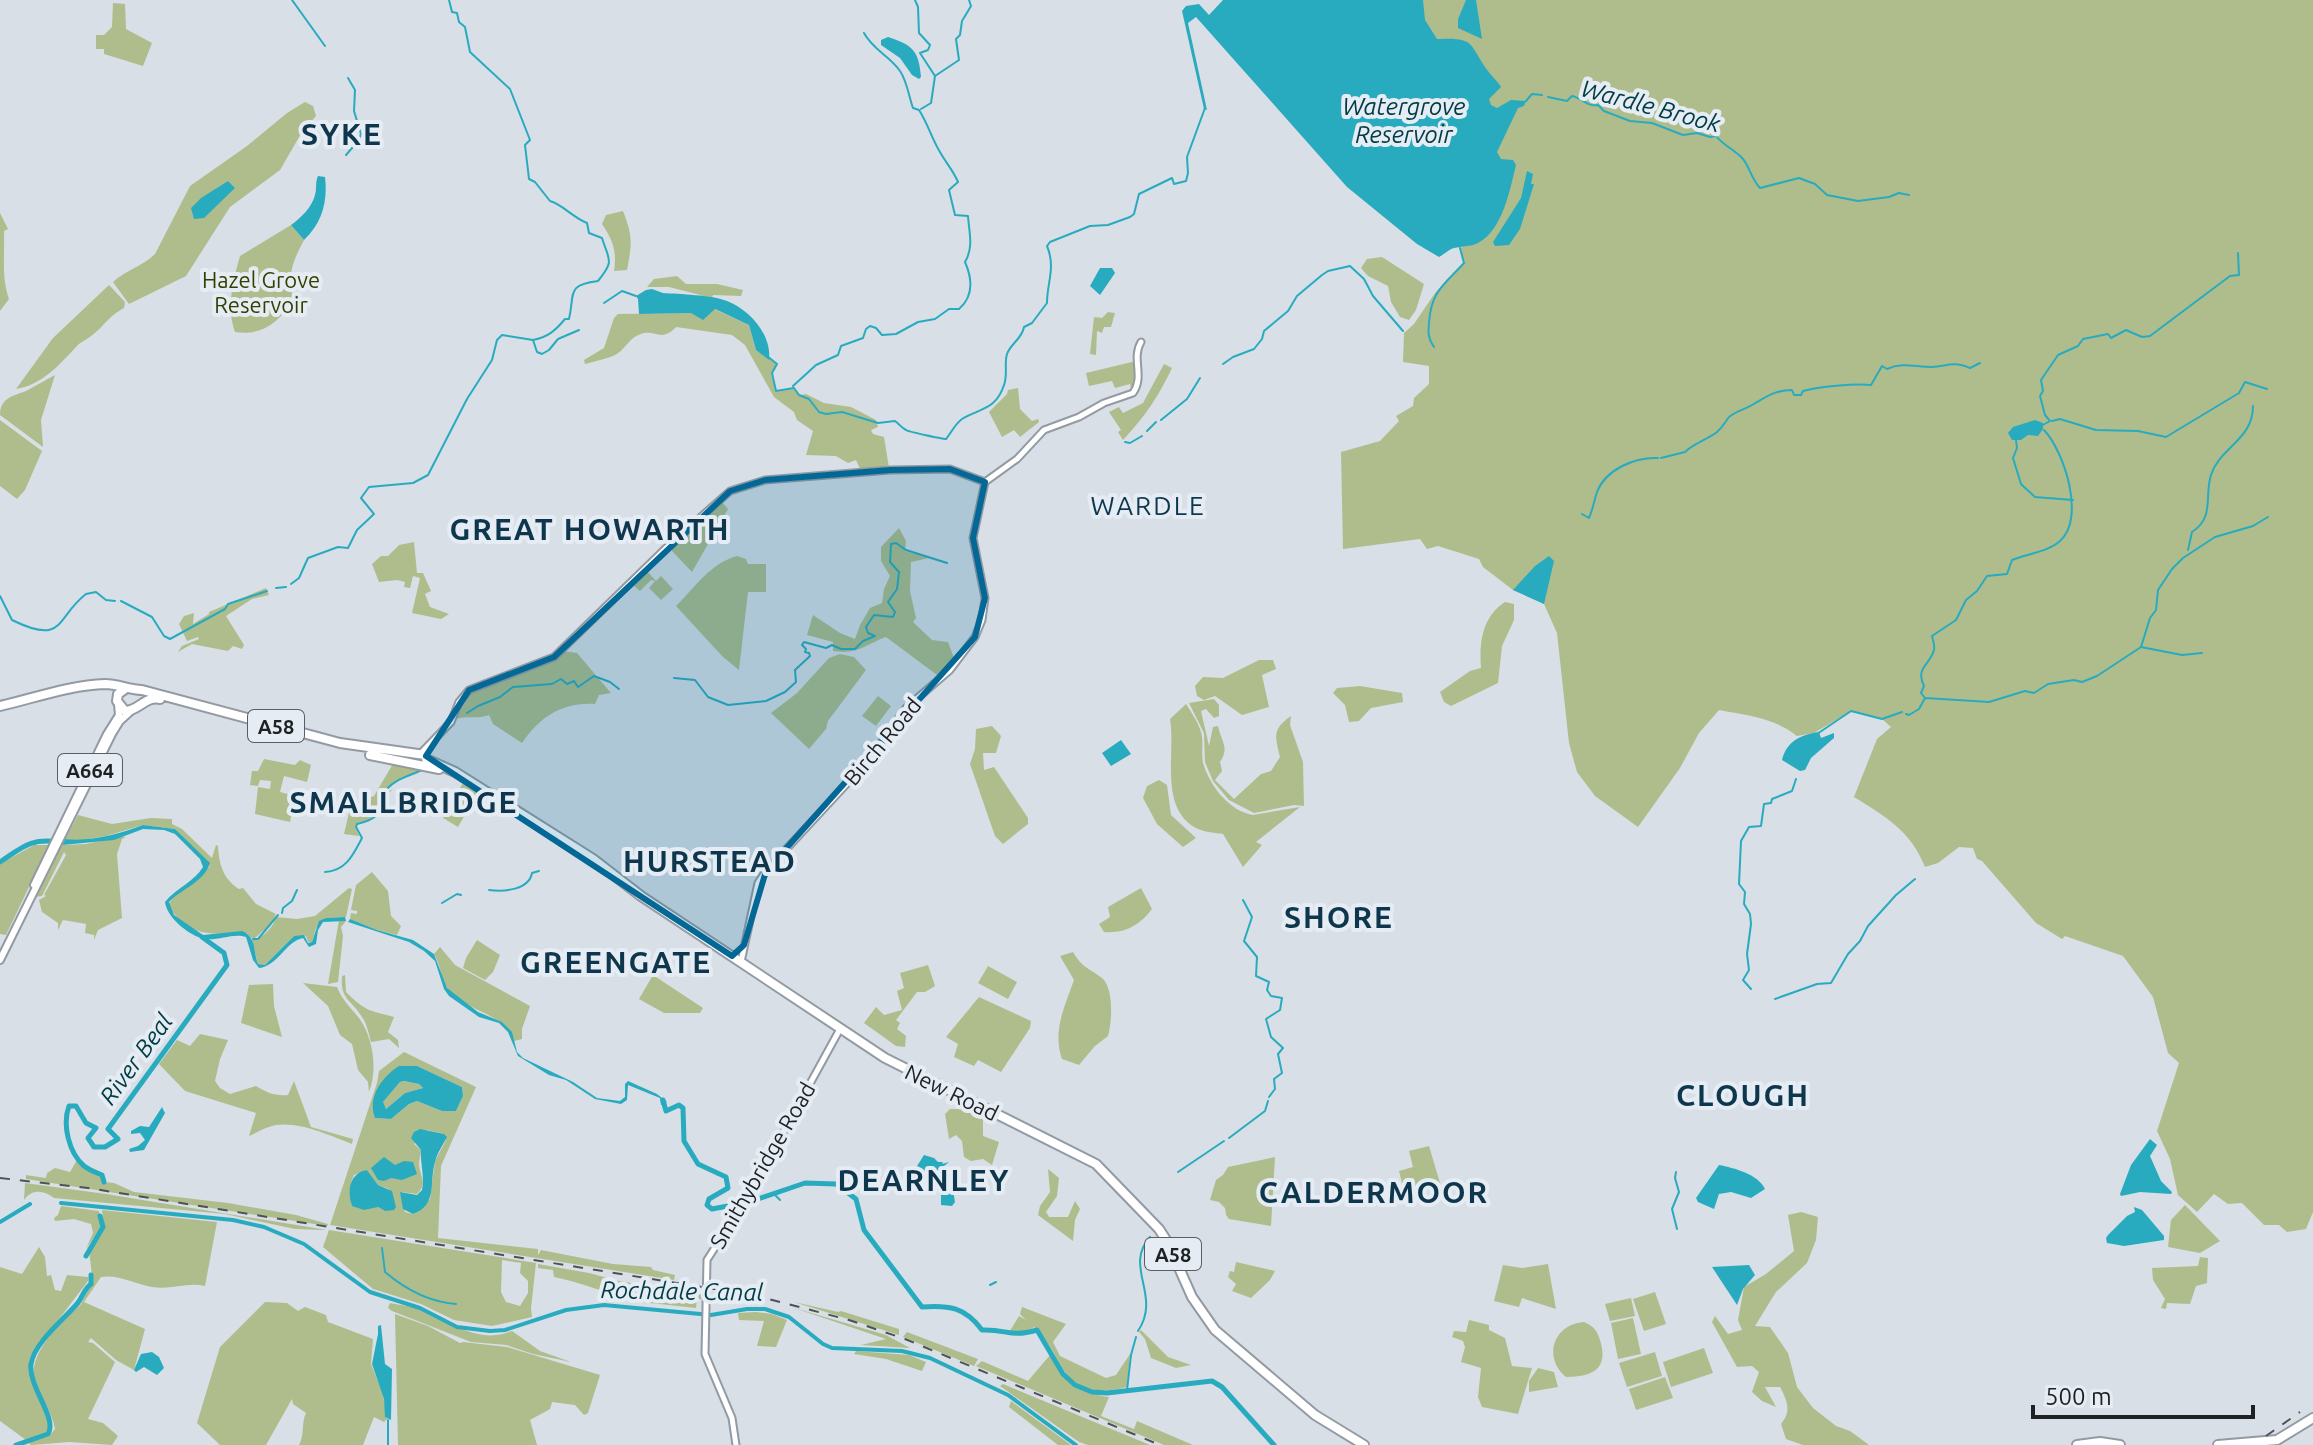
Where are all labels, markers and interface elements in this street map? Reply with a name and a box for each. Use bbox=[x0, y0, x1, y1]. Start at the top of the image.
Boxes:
water label: Wardle Brook bbox=[1579, 74, 1724, 138]
water label: Watergrove Reservoir bbox=[1343, 93, 1465, 148]
district label: SYKE bbox=[301, 117, 383, 151]
park label: Hazel Grove Reservoir bbox=[202, 267, 320, 317]
district label: WARDLE bbox=[1090, 491, 1206, 520]
district label: GREAT HOWARTH bbox=[449, 512, 731, 546]
street label: Birch Road bbox=[838, 692, 926, 790]
road number: A58 bbox=[248, 710, 304, 742]
road number: A664 bbox=[58, 754, 122, 786]
district label: SMALLBRIDGE bbox=[290, 785, 518, 819]
district label: HURSTEAD bbox=[623, 844, 797, 878]
district label: SHORE bbox=[1284, 900, 1394, 934]
district label: GREENGATE bbox=[520, 945, 712, 979]
water label: River Beal bbox=[94, 1008, 178, 1110]
street label: New Road bbox=[901, 1059, 1003, 1125]
street label: Smithybridge Road bbox=[704, 1078, 820, 1252]
district label: CLOUGH bbox=[1676, 1078, 1810, 1112]
district label: DEARNLEY bbox=[838, 1163, 1010, 1197]
district label: CALDERMOOR bbox=[1259, 1175, 1489, 1209]
road number: A58 bbox=[1145, 1238, 1201, 1270]
water label: Rochdale Canal bbox=[600, 1276, 764, 1306]
scale bar bbox=[2033, 1369, 2253, 1419]
text: 500 m bbox=[2045, 1383, 2112, 1410]

